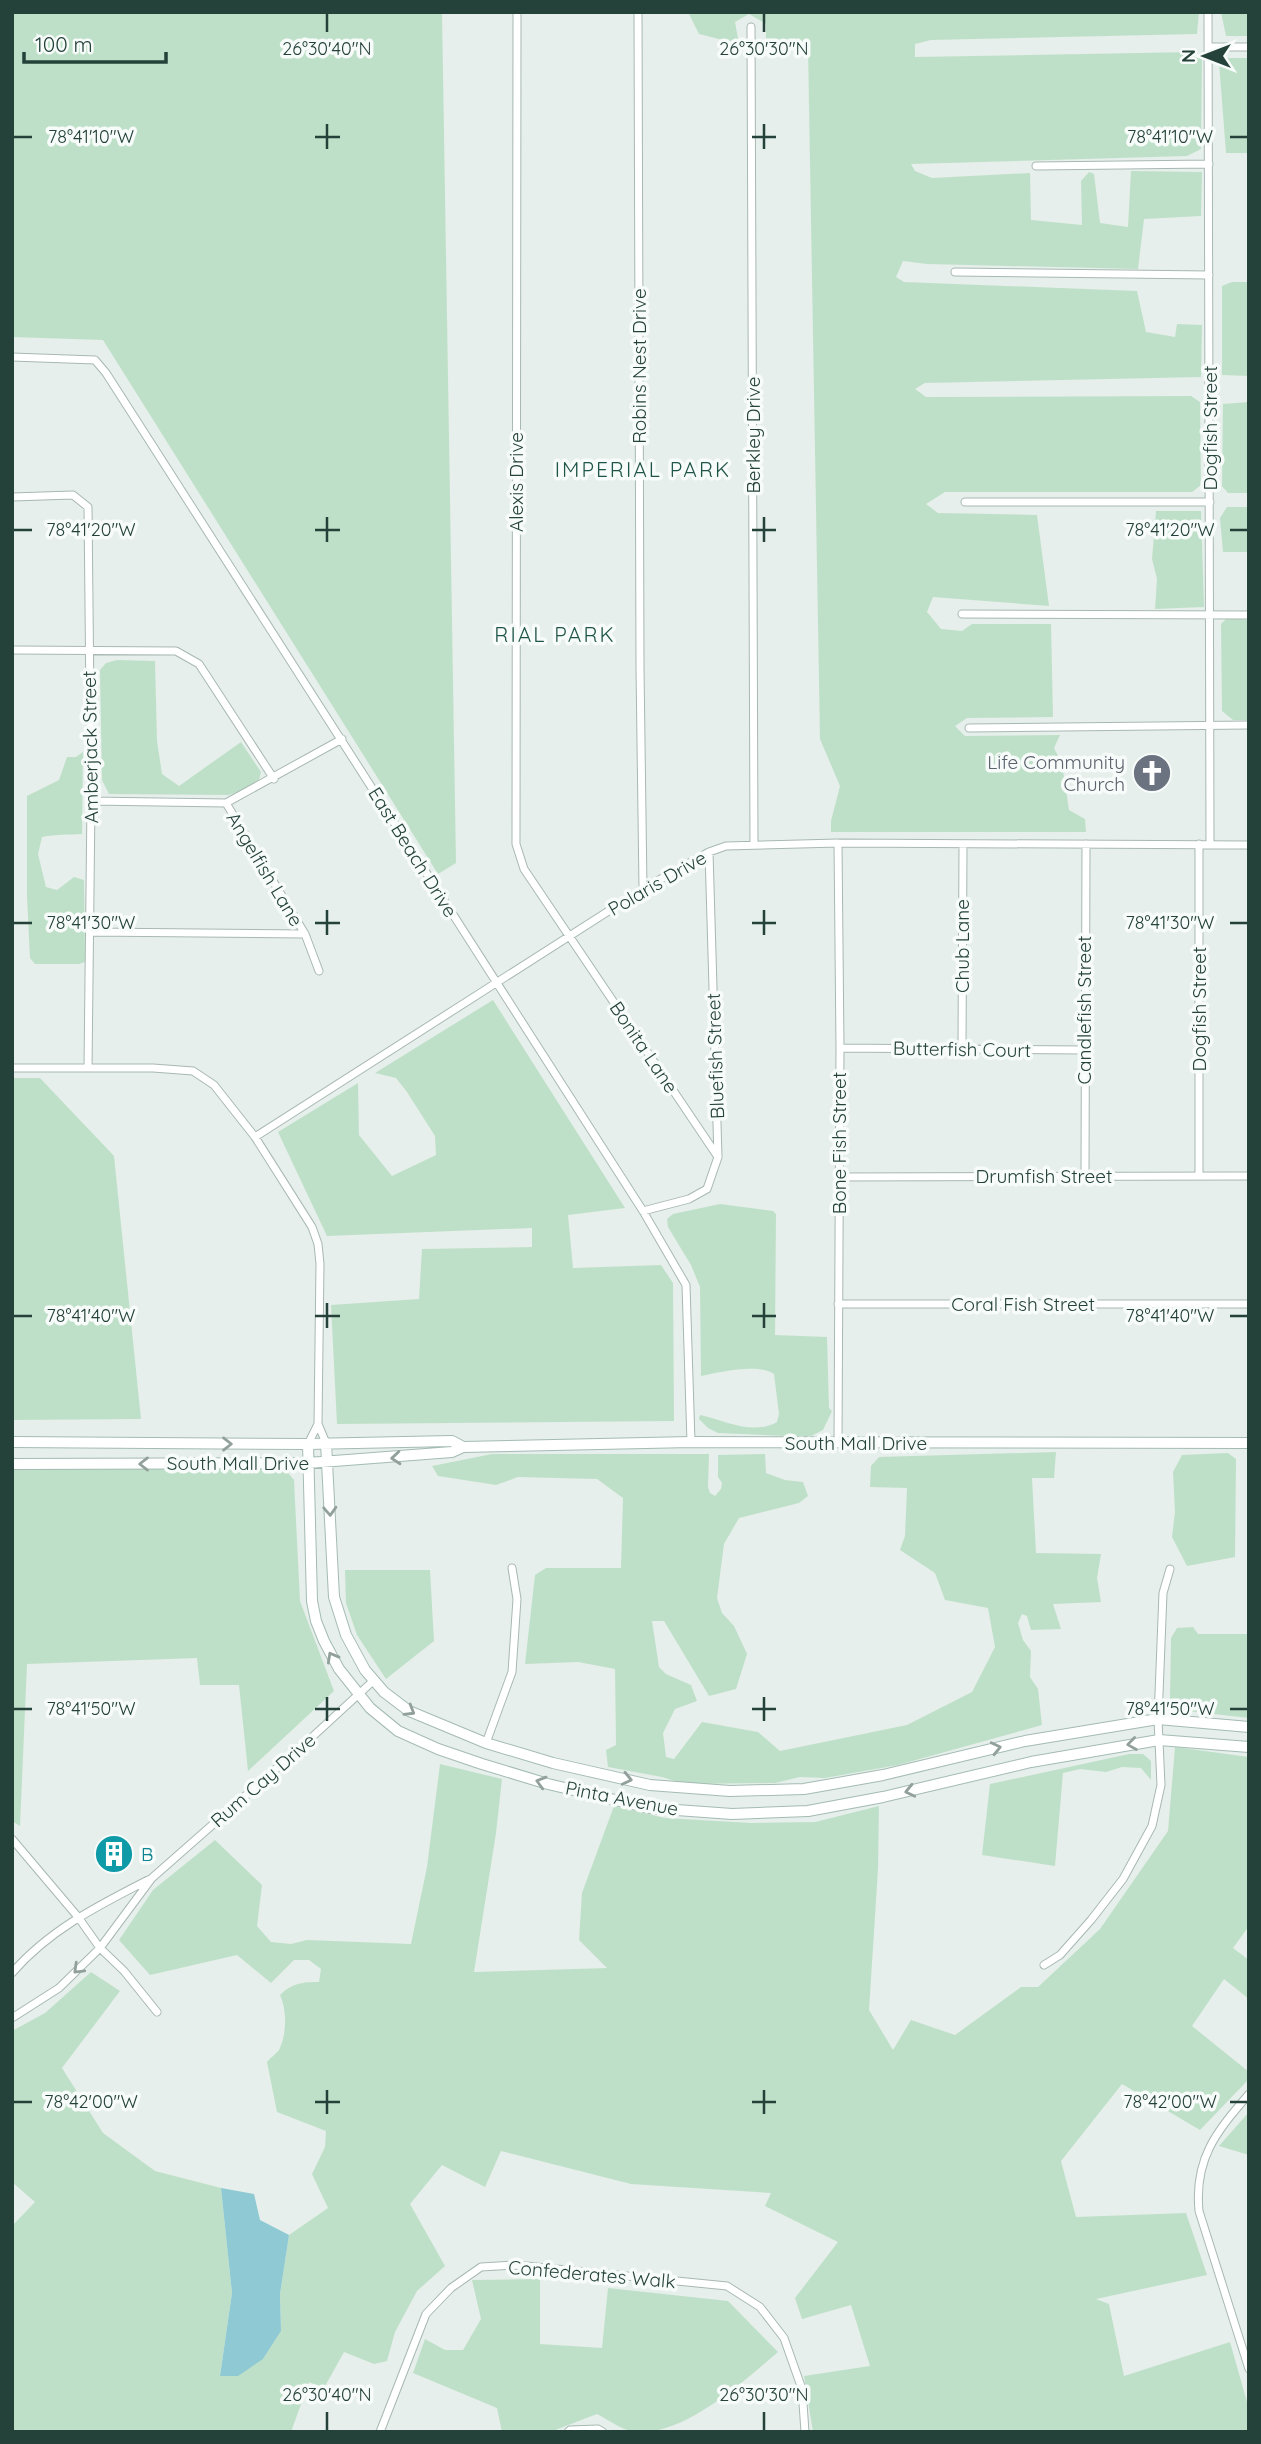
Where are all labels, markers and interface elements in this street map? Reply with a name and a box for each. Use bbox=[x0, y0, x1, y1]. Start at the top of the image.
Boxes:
scale bar bbox=[24, 21, 166, 65]
north arrow bbox=[1170, 21, 1240, 91]
text: 100 m bbox=[35, 31, 93, 57]
text: 26°30'40"N bbox=[282, 37, 372, 60]
text: 26°30'30"N bbox=[719, 37, 809, 60]
text: N bbox=[1176, 49, 1200, 63]
text: 78°41'10"W bbox=[48, 125, 134, 148]
text: 78°41'10"W bbox=[1127, 125, 1213, 148]
street label: Robins Nest Drive bbox=[627, 288, 651, 444]
street label: Dogfish Street bbox=[1198, 366, 1222, 490]
street label: Berkley Drive bbox=[741, 376, 765, 494]
street label: Alexis Drive bbox=[504, 432, 528, 532]
district label: IMPERIAL PARK bbox=[555, 456, 731, 482]
text: 78°41'20"W bbox=[46, 518, 136, 541]
text: 78°41'20"W bbox=[1125, 518, 1215, 541]
district label: RIAL PARK bbox=[494, 621, 616, 647]
street label: Amberjack Street bbox=[77, 670, 103, 824]
place label: Life Community Church bbox=[987, 750, 1125, 796]
church icon: Life Community Church bbox=[1131, 752, 1173, 794]
street label: East Beach Drive bbox=[363, 782, 463, 922]
street label: Angelfish Lane bbox=[221, 808, 309, 930]
street label: Polaris Drive bbox=[603, 845, 711, 921]
street label: Chub Lane bbox=[950, 899, 974, 993]
text: 78°41'30"W bbox=[47, 911, 135, 934]
text: 78°41'30"W bbox=[1126, 911, 1214, 934]
street label: Candlefish Street bbox=[1072, 935, 1096, 1085]
street label: Dogfish Street bbox=[1187, 947, 1211, 1071]
street label: Bluefish Street bbox=[701, 993, 729, 1119]
street label: Bonita Lane bbox=[605, 997, 683, 1097]
street label: Butterfish Court bbox=[893, 1036, 1031, 1062]
street label: Bone Fish Street bbox=[827, 1072, 851, 1214]
street label: Drumfish Street bbox=[976, 1164, 1112, 1188]
street label: Coral Fish Street bbox=[951, 1292, 1095, 1316]
text: 78°41'40"W bbox=[47, 1304, 135, 1327]
text: 78°41'40"W bbox=[1126, 1304, 1214, 1327]
street label: South Mall Drive bbox=[785, 1431, 927, 1455]
one-way arrow bbox=[223, 1436, 233, 1452]
one-way arrow bbox=[390, 1450, 401, 1465]
street label: South Mall Drive bbox=[167, 1451, 309, 1475]
one-way arrow bbox=[139, 1456, 149, 1472]
one-way arrow bbox=[322, 1506, 337, 1517]
one-way arrow bbox=[327, 1651, 340, 1664]
text: 78°41'50"W bbox=[46, 1697, 136, 1720]
text: 78°41'50"W bbox=[1125, 1697, 1215, 1720]
one-way arrow bbox=[403, 1703, 416, 1716]
street label: Rum Cay Drive bbox=[206, 1728, 320, 1832]
one-way arrow bbox=[1126, 1736, 1138, 1751]
one-way arrow bbox=[990, 1742, 1002, 1756]
one-way arrow bbox=[621, 1771, 633, 1786]
one-way arrow bbox=[535, 1775, 547, 1790]
street label: Pinta Avenue bbox=[564, 1775, 680, 1821]
one-way arrow bbox=[904, 1782, 916, 1797]
building icon: B bbox=[93, 1833, 135, 1875]
place label: B bbox=[141, 1842, 153, 1866]
one-way arrow bbox=[74, 1961, 87, 1974]
text: 78°42'00"W bbox=[44, 2090, 138, 2113]
text: 78°42'00"W bbox=[1123, 2090, 1217, 2113]
street label: Confederates Walk bbox=[507, 2255, 677, 2293]
text: 26°30'40"N bbox=[282, 2383, 372, 2406]
text: 26°30'30"N bbox=[719, 2383, 809, 2406]

